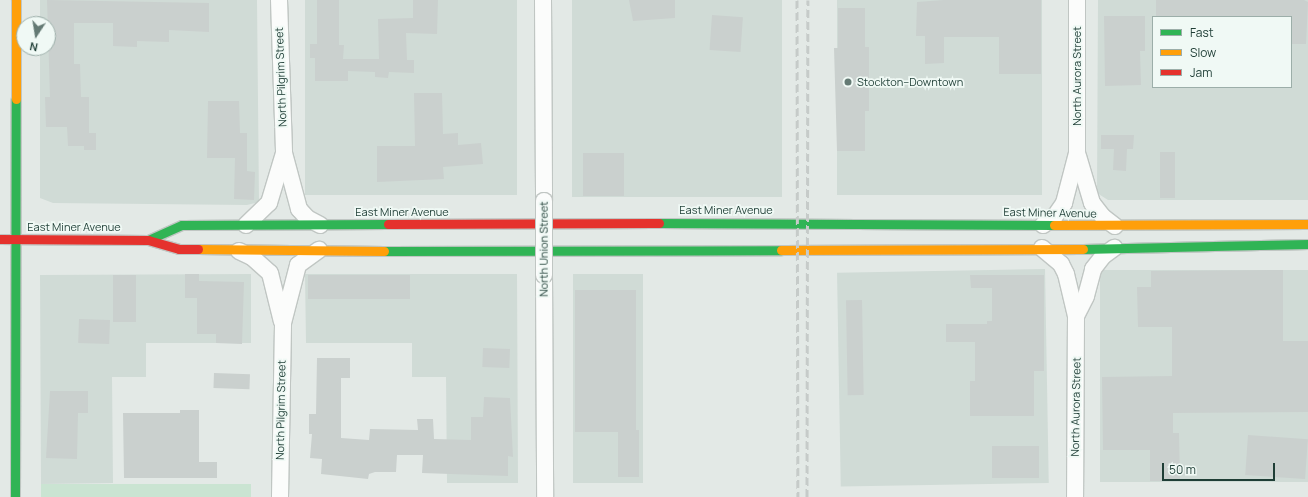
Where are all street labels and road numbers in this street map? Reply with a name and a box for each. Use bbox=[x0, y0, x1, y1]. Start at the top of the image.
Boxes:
street label: North Aurora Street bbox=[1070, 26, 1084, 126]
street label: North Pilgrim Street bbox=[273, 27, 289, 127]
street label: North Union Street bbox=[537, 201, 551, 297]
street label: East Miner Avenue bbox=[679, 203, 773, 217]
street label: East Miner Avenue bbox=[355, 205, 449, 219]
street label: East Miner Avenue bbox=[1003, 206, 1097, 220]
street label: East Miner Avenue bbox=[27, 220, 121, 234]
street label: North Aurora Street bbox=[1069, 357, 1083, 457]
street label: North Pilgrim Street bbox=[274, 360, 288, 460]

